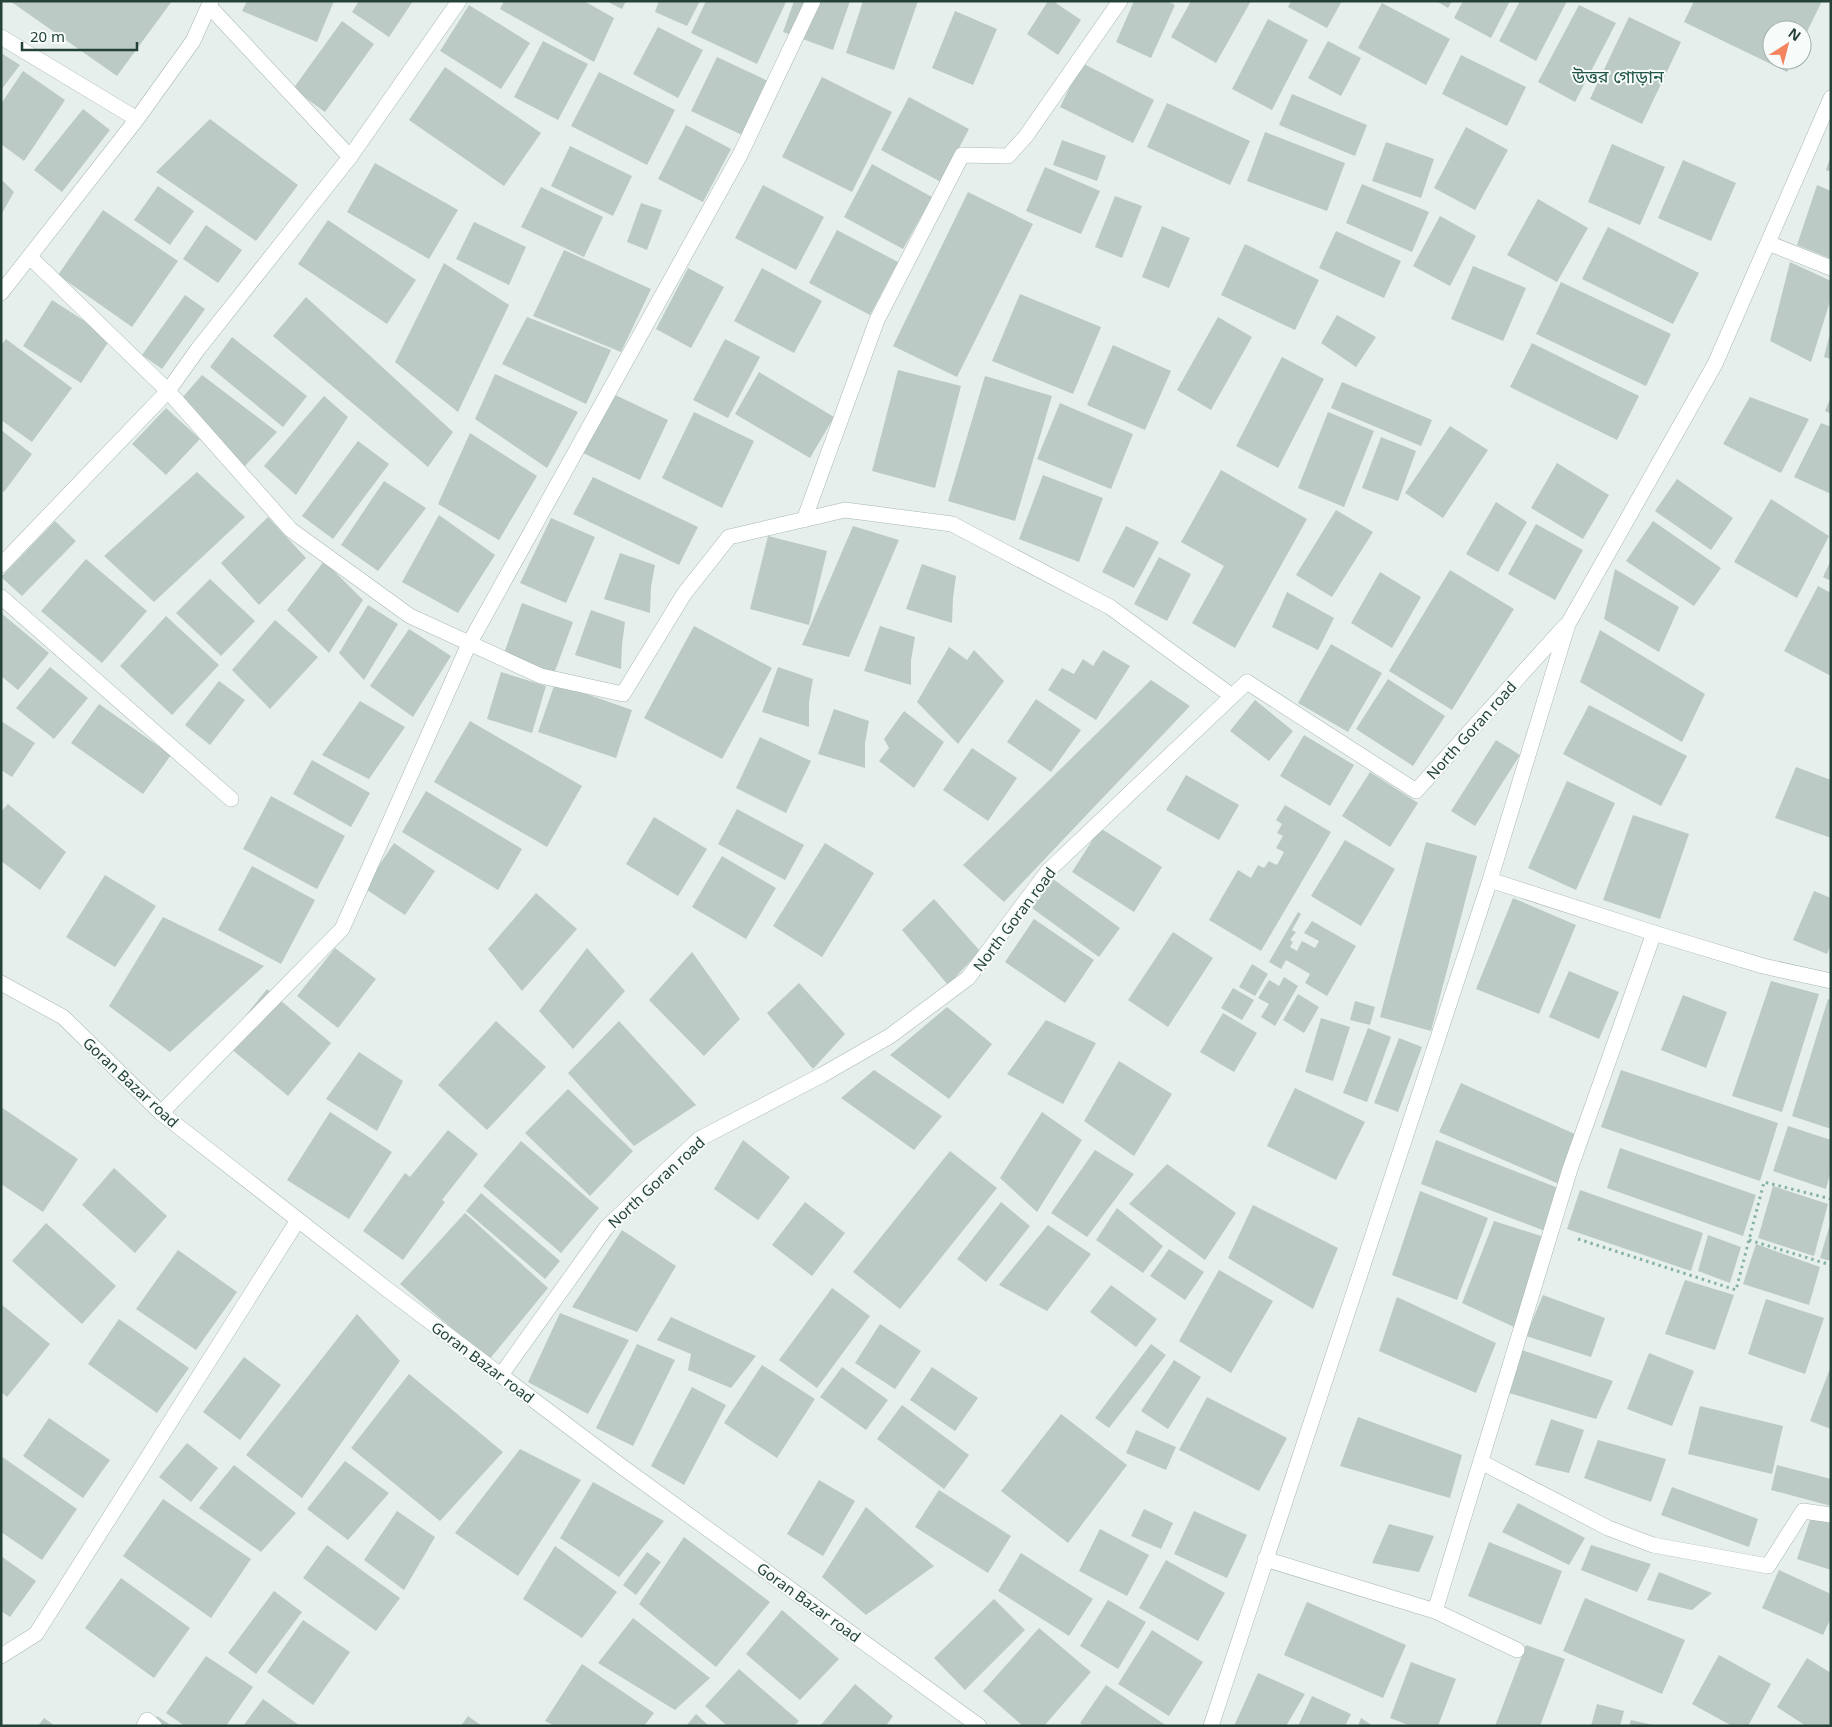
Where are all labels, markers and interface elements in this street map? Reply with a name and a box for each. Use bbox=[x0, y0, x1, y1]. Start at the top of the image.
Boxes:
scale bar bbox=[22, 20, 138, 52]
north arrow bbox=[1762, 20, 1812, 70]
text: N bbox=[1785, 23, 1805, 45]
text: 20 m bbox=[30, 26, 65, 46]
district label: উত্তর গোড়ান bbox=[1571, 64, 1665, 88]
street label: North Goran road bbox=[1422, 677, 1520, 783]
street label: North Goran road bbox=[968, 863, 1060, 975]
street label: Goran Bazar road bbox=[79, 1032, 183, 1132]
street label: North Goran road bbox=[603, 1132, 709, 1232]
street label: Goran Bazar road bbox=[428, 1317, 538, 1407]
street label: Goran Bazar road bbox=[753, 1558, 865, 1646]

